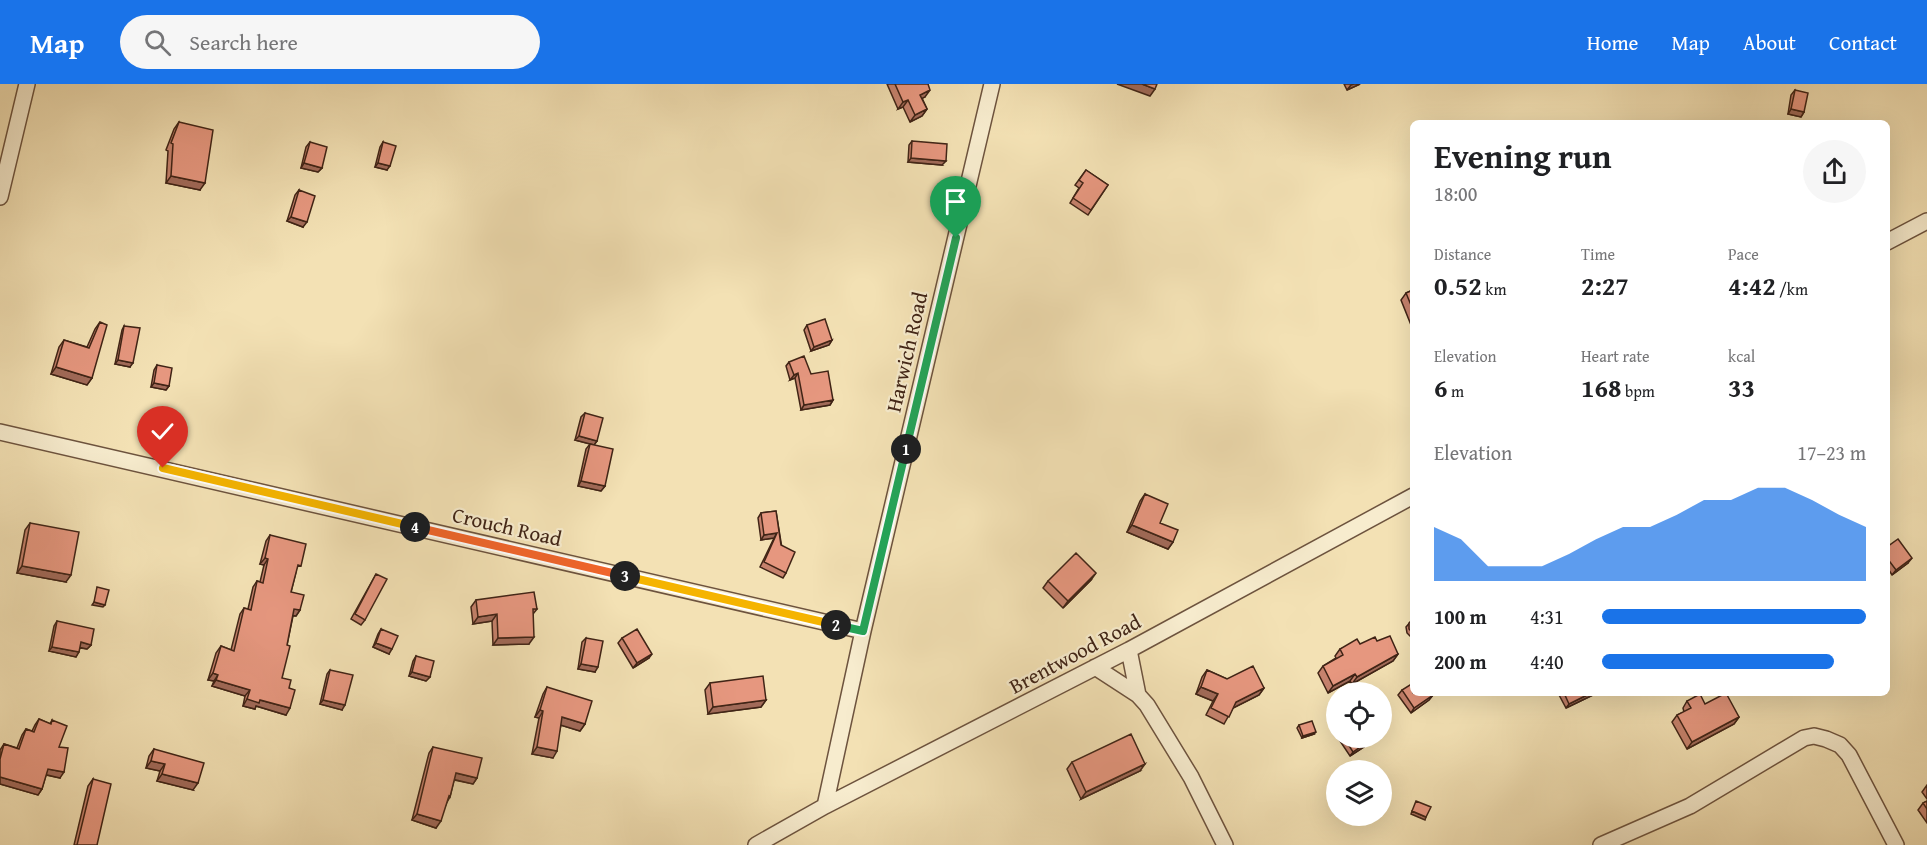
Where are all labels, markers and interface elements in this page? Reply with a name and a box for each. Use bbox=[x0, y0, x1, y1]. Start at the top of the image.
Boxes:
search box bbox=[120, 15, 540, 69]
text: Map bbox=[30, 22, 84, 63]
icon: search bbox=[141, 26, 174, 59]
text: Search here bbox=[189, 26, 298, 58]
text: Home bbox=[1587, 27, 1638, 58]
text: Map bbox=[1671, 27, 1710, 58]
text: About bbox=[1743, 27, 1796, 58]
text: Contact bbox=[1829, 27, 1897, 58]
text: Evening run bbox=[1434, 132, 1611, 180]
button: share bbox=[1803, 140, 1866, 203]
pin bbox=[930, 176, 981, 238]
text: 18:00 bbox=[1434, 179, 1477, 208]
icon: arrive bbox=[939, 185, 972, 218]
text: Distance bbox=[1434, 242, 1491, 266]
text: Time bbox=[1581, 242, 1615, 266]
text: Pace bbox=[1728, 242, 1759, 266]
text: 0.52 bbox=[1434, 266, 1482, 305]
text: 2:27 bbox=[1581, 266, 1629, 305]
text: 4:42 bbox=[1728, 266, 1776, 305]
text: km bbox=[1482, 277, 1506, 301]
text: /km bbox=[1776, 277, 1808, 301]
street label: Harwich Road bbox=[878, 288, 936, 415]
text: Elevation bbox=[1434, 344, 1497, 368]
text: Heart rate bbox=[1581, 344, 1650, 368]
text: kcal bbox=[1728, 344, 1755, 368]
text: 6 bbox=[1434, 368, 1447, 407]
text: 168 bbox=[1581, 368, 1621, 407]
text: 33 bbox=[1728, 368, 1755, 407]
text: m bbox=[1447, 379, 1464, 403]
text: bpm bbox=[1621, 379, 1655, 403]
pin bbox=[137, 406, 188, 468]
icon: check bbox=[146, 415, 179, 448]
pin: 1 bbox=[891, 434, 921, 464]
text: 1 bbox=[902, 437, 910, 461]
text: Elevation bbox=[1434, 438, 1512, 467]
text: 17–23 m bbox=[1797, 438, 1866, 467]
street label: Crouch Road bbox=[449, 499, 566, 554]
pin: 4 bbox=[400, 512, 430, 542]
text: 4 bbox=[411, 515, 419, 539]
pin: 3 bbox=[610, 561, 640, 591]
text: 3 bbox=[621, 564, 629, 588]
text: 100 m bbox=[1434, 602, 1487, 631]
text: 4:31 bbox=[1530, 602, 1564, 631]
street label: Brentwood Road bbox=[1003, 605, 1147, 701]
pin: 2 bbox=[821, 610, 851, 640]
text: 2 bbox=[832, 613, 840, 637]
text: 200 m bbox=[1434, 647, 1487, 676]
text: 4:40 bbox=[1530, 647, 1564, 676]
map controls bbox=[1326, 682, 1392, 826]
button: locate bbox=[1326, 682, 1392, 748]
button: layers bbox=[1326, 760, 1392, 826]

